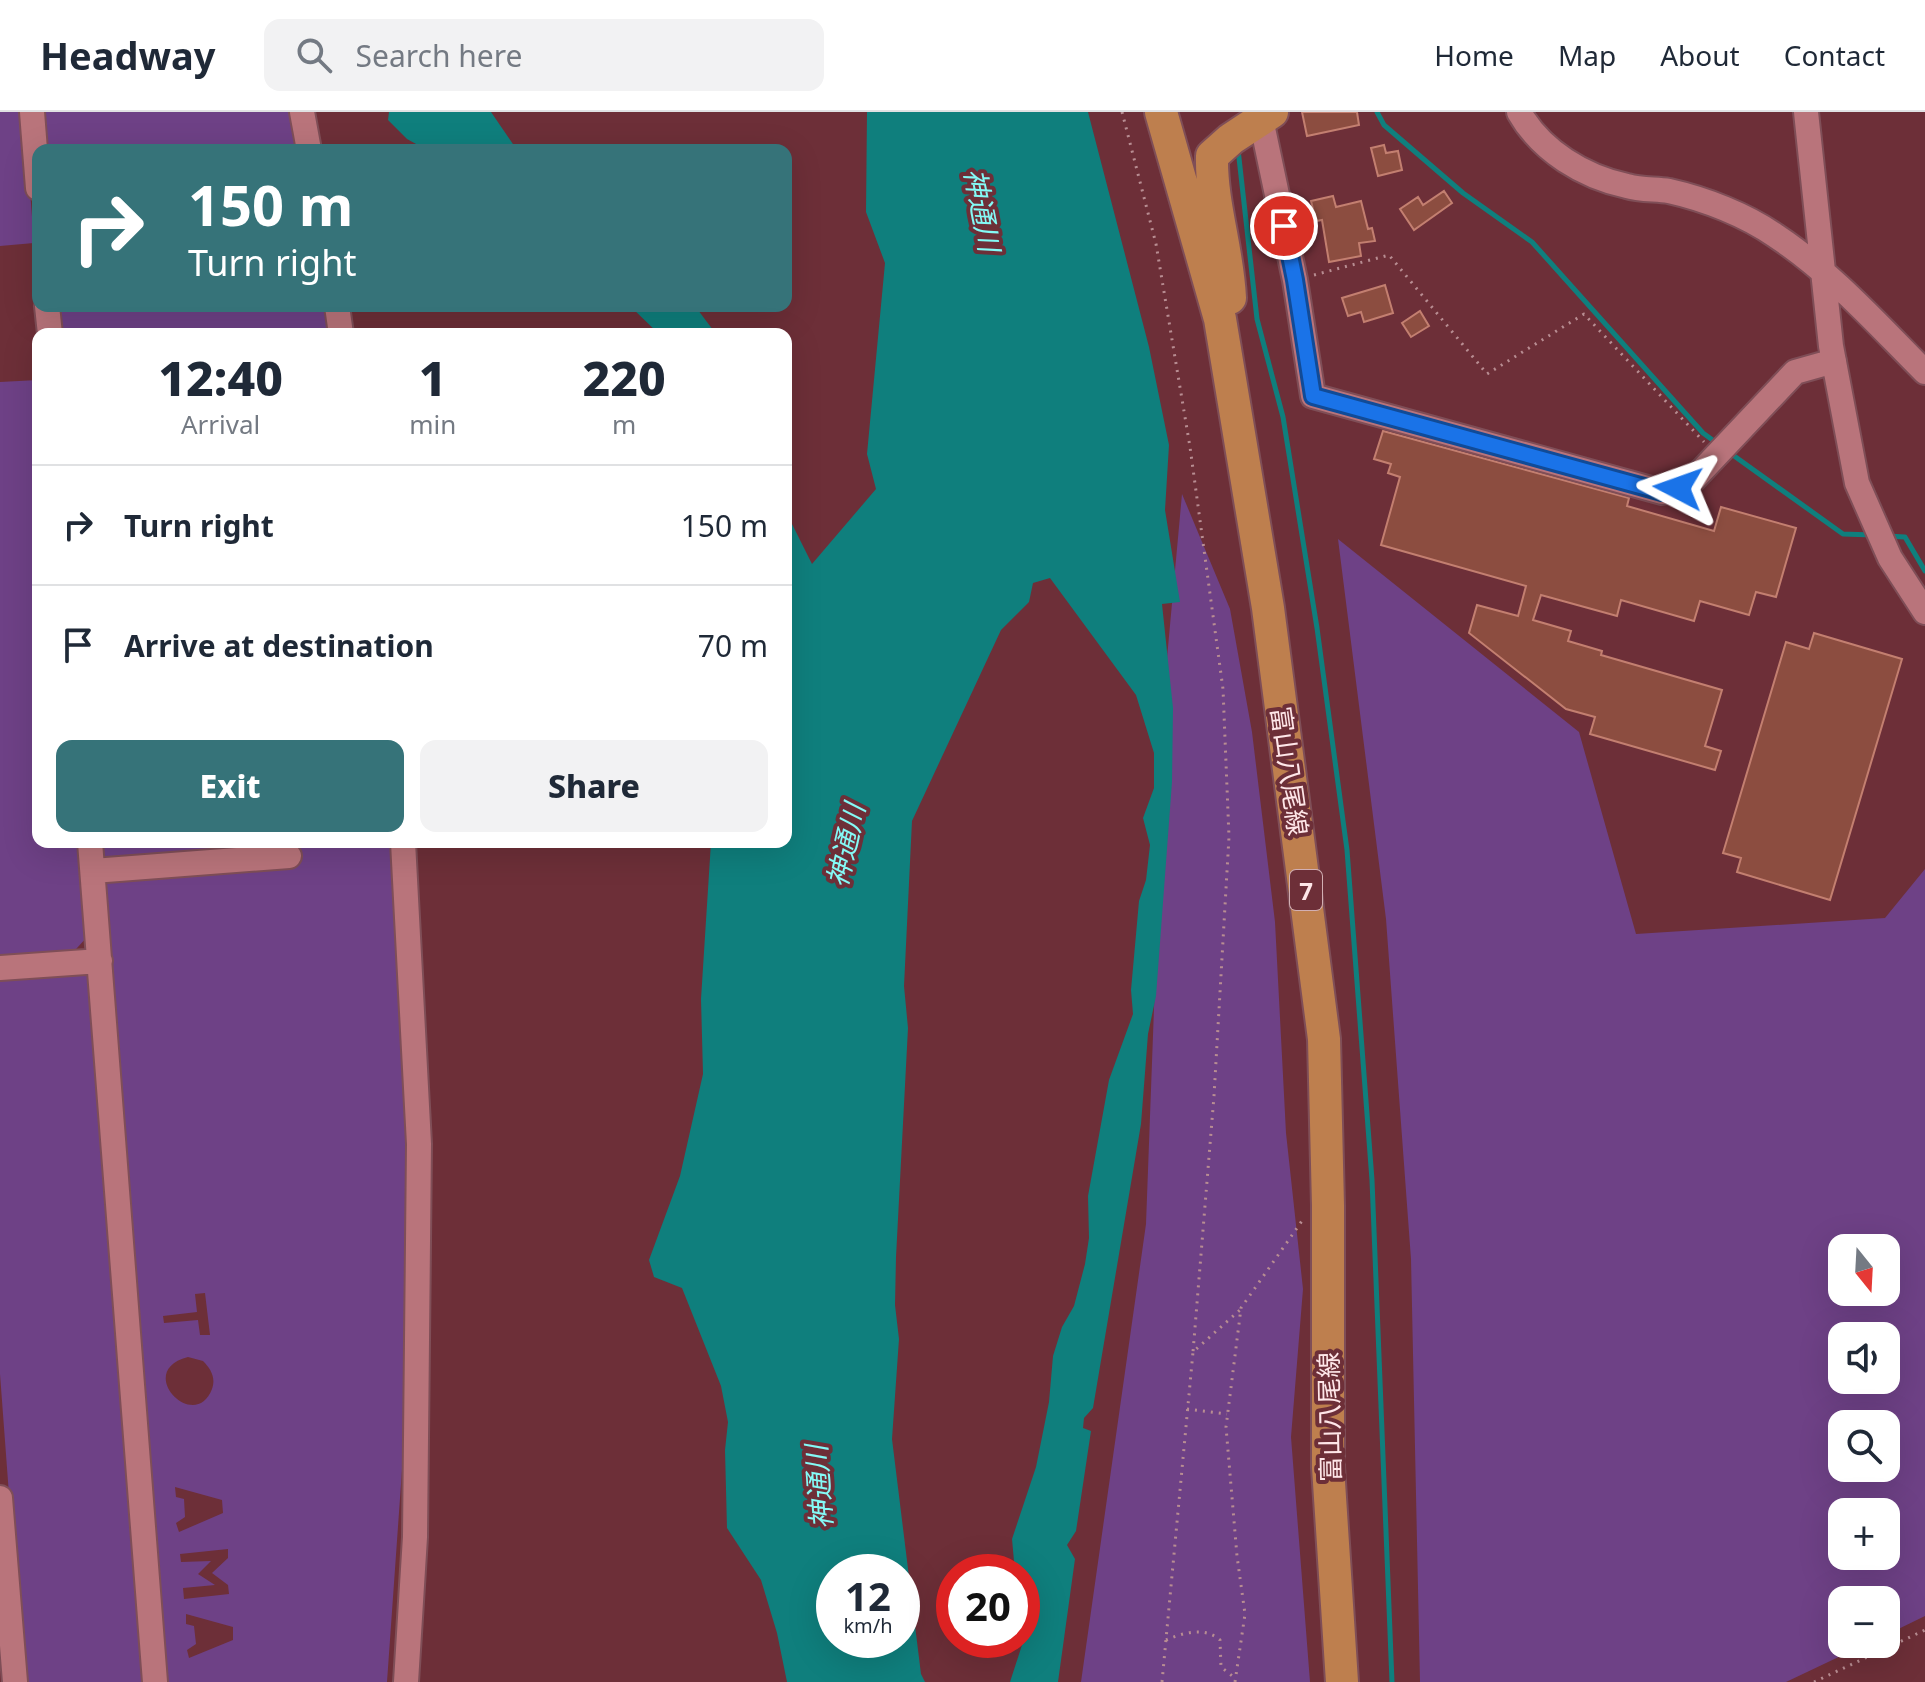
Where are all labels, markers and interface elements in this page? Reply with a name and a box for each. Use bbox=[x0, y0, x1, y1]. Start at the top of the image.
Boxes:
search box bbox=[264, 19, 824, 91]
text: Headway bbox=[40, 29, 216, 81]
icon: search bbox=[292, 33, 336, 77]
text: Search here bbox=[356, 35, 522, 76]
text: Home bbox=[1434, 36, 1514, 74]
text: Map bbox=[1558, 36, 1616, 74]
text: About bbox=[1660, 36, 1740, 74]
text: Contact bbox=[1784, 36, 1885, 74]
water label: 神通川 bbox=[956, 165, 1010, 258]
text: 150 m bbox=[188, 166, 353, 242]
icon: right bbox=[56, 176, 160, 280]
pin bbox=[1250, 192, 1318, 260]
icon: arrive bbox=[1262, 204, 1306, 248]
text: Turn right bbox=[188, 238, 356, 287]
text: 12:40 bbox=[158, 345, 283, 410]
text: 1 bbox=[419, 345, 447, 410]
text: 220 bbox=[583, 345, 666, 410]
text: Arrival bbox=[181, 406, 260, 442]
text: min bbox=[409, 406, 456, 442]
text: m bbox=[612, 406, 636, 442]
position arrow bbox=[1636, 446, 1720, 530]
icon: right bbox=[56, 503, 100, 547]
text: Turn right bbox=[124, 505, 274, 546]
text: 150 m bbox=[681, 505, 768, 546]
icon: arrive bbox=[56, 623, 100, 667]
text: Arrive at destination bbox=[124, 625, 434, 666]
text: 70 m bbox=[698, 625, 768, 666]
street label: 富山八尾線 bbox=[1263, 704, 1317, 838]
button: Exit bbox=[56, 740, 404, 832]
button: Share bbox=[420, 740, 768, 832]
water label: 神通川 bbox=[817, 797, 874, 890]
road number: 7 bbox=[1290, 870, 1322, 910]
north arrow bbox=[1828, 1234, 1900, 1306]
map controls bbox=[1828, 1234, 1900, 1658]
button: sound bbox=[1828, 1322, 1900, 1394]
street label: 富山八尾線 bbox=[1310, 1352, 1348, 1482]
button: search bbox=[1828, 1410, 1900, 1482]
water label: 神通川 bbox=[796, 1441, 840, 1530]
button: + bbox=[1828, 1498, 1900, 1570]
speed limit sign: 20 bbox=[936, 1554, 1040, 1658]
text: 12 bbox=[845, 1568, 891, 1623]
button: − bbox=[1828, 1586, 1900, 1658]
text: km/h bbox=[843, 1612, 893, 1639]

